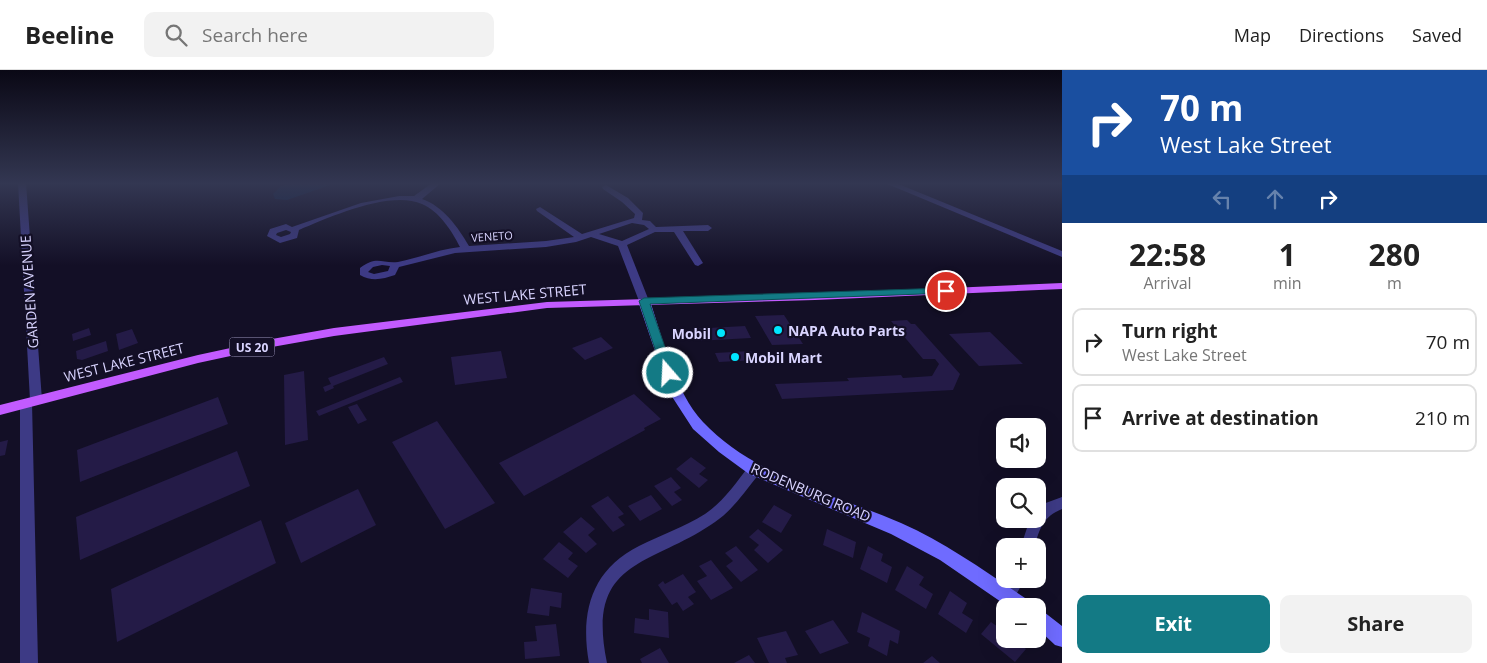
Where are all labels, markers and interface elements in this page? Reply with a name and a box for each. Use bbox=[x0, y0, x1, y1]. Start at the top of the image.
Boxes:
search box bbox=[144, 12, 494, 57]
text: Beeline bbox=[25, 18, 114, 51]
icon: search bbox=[162, 21, 190, 49]
text: Search here bbox=[202, 22, 308, 48]
text: Map bbox=[1234, 23, 1271, 47]
text: Directions bbox=[1299, 23, 1384, 47]
text: Saved bbox=[1412, 23, 1462, 47]
text: 70 m bbox=[1160, 84, 1243, 131]
icon: right bbox=[1077, 90, 1142, 155]
text: West Lake Street bbox=[1160, 129, 1332, 159]
icon: left bbox=[1208, 185, 1236, 213]
icon: ahead bbox=[1261, 185, 1289, 213]
icon: right bbox=[1314, 185, 1342, 213]
street label: VENETO bbox=[471, 227, 513, 245]
text: 22:58 bbox=[1129, 234, 1206, 275]
text: 1 bbox=[1279, 234, 1296, 275]
text: 280 bbox=[1369, 234, 1420, 275]
street label: GARDEN AVENUE bbox=[16, 235, 42, 349]
pin bbox=[925, 270, 967, 312]
text: Arrival bbox=[1143, 272, 1192, 294]
text: min bbox=[1273, 272, 1302, 294]
text: m bbox=[1387, 272, 1402, 294]
icon: arrive bbox=[932, 277, 960, 305]
street label: WEST LAKE STREET bbox=[463, 279, 587, 309]
text: Turn right bbox=[1122, 318, 1217, 344]
place label: NAPA Auto Parts bbox=[788, 321, 905, 340]
place label: Mobil bbox=[672, 324, 711, 343]
marker: NAPA Auto Parts bbox=[772, 324, 784, 336]
marker: Mobil bbox=[715, 327, 727, 339]
icon: right bbox=[1079, 328, 1107, 356]
text: 70 m bbox=[1426, 329, 1470, 355]
street label: WEST LAKE STREET bbox=[62, 338, 186, 386]
road number: US 20 bbox=[230, 338, 274, 356]
text: West Lake Street bbox=[1122, 344, 1247, 366]
position arrow bbox=[641, 346, 693, 398]
place label: Mobil Mart bbox=[745, 348, 822, 367]
marker: Mobil Mart bbox=[729, 351, 741, 363]
icon: arrive bbox=[1079, 404, 1107, 432]
text: Arrive at destination bbox=[1122, 405, 1319, 431]
text: 210 m bbox=[1415, 405, 1470, 431]
map controls bbox=[996, 418, 1046, 648]
button: sound bbox=[996, 418, 1046, 468]
street label: RODENBURG ROAD bbox=[748, 458, 874, 526]
button: search bbox=[996, 478, 1046, 528]
button: + bbox=[996, 538, 1046, 588]
button: Exit bbox=[1077, 595, 1270, 653]
button: Share bbox=[1280, 595, 1472, 653]
button: − bbox=[996, 598, 1046, 648]

